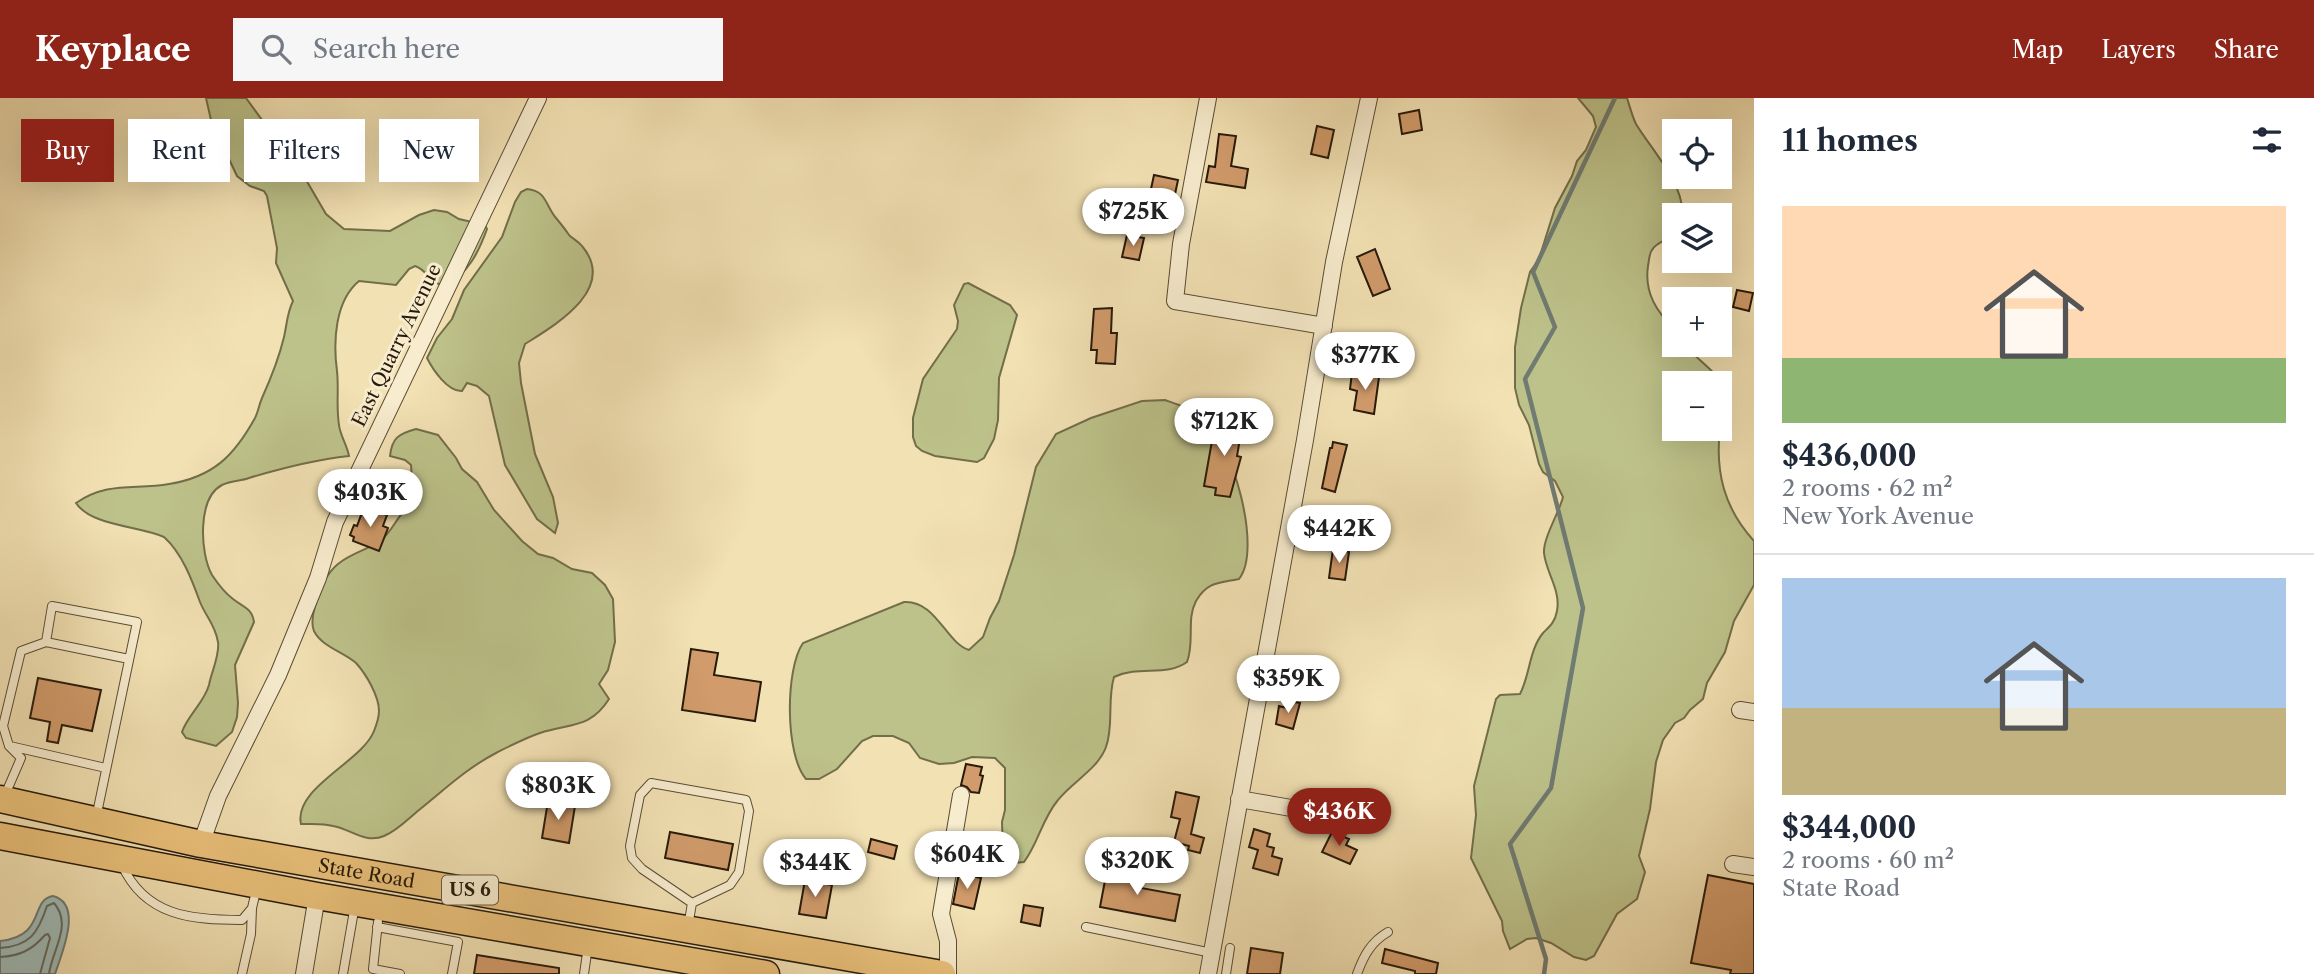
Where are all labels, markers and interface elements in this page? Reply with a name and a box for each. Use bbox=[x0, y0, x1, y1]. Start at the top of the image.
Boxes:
search box bbox=[233, 18, 723, 81]
text: Keyplace bbox=[35, 29, 191, 70]
icon: search bbox=[257, 30, 295, 68]
text: Search here bbox=[313, 33, 460, 65]
text: Map bbox=[2012, 35, 2063, 64]
text: Layers bbox=[2101, 35, 2176, 64]
text: Share bbox=[2214, 35, 2279, 64]
chip: Buy bbox=[21, 119, 114, 182]
chip: Rent bbox=[128, 119, 230, 182]
chip: Filters bbox=[244, 119, 365, 182]
chip: New bbox=[379, 119, 479, 182]
map controls bbox=[1662, 119, 1732, 441]
button: locate bbox=[1662, 119, 1732, 189]
icon: filters bbox=[2248, 121, 2286, 159]
text: 11 homes bbox=[1782, 122, 1918, 159]
pin: $725K bbox=[1084, 188, 1182, 248]
text: $725K bbox=[1098, 197, 1168, 225]
button: layers bbox=[1662, 203, 1732, 273]
icon: home bbox=[1971, 251, 2097, 377]
street label: East Quarry Avenue bbox=[347, 260, 446, 430]
button: + bbox=[1662, 287, 1732, 357]
pin: $377K bbox=[1316, 332, 1414, 392]
text: $377K bbox=[1331, 341, 1399, 369]
button: − bbox=[1662, 371, 1732, 441]
pin: $712K bbox=[1175, 398, 1273, 458]
text: $712K bbox=[1190, 407, 1258, 435]
text: $436,000 bbox=[1782, 437, 1917, 474]
pin: $403K bbox=[321, 470, 419, 529]
text: 2 rooms · 62 m² bbox=[1782, 474, 1953, 502]
text: $403K bbox=[334, 478, 406, 506]
text: New York Avenue bbox=[1782, 502, 1974, 530]
pin: $442K bbox=[1290, 505, 1388, 565]
text: $442K bbox=[1303, 514, 1375, 542]
icon: home bbox=[1971, 623, 2097, 749]
pin: $359K bbox=[1239, 656, 1337, 715]
text: $359K bbox=[1253, 664, 1323, 692]
pin: $803K bbox=[509, 762, 607, 822]
text: $803K bbox=[521, 771, 595, 799]
pin: $436K bbox=[1290, 788, 1388, 848]
text: $436K bbox=[1303, 797, 1375, 825]
text: $344,000 bbox=[1782, 809, 1916, 846]
pin: $604K bbox=[918, 832, 1016, 891]
pin: $320K bbox=[1088, 838, 1186, 897]
pin: $344K bbox=[766, 840, 864, 899]
text: $604K bbox=[930, 840, 1004, 868]
text: $320K bbox=[1101, 846, 1173, 874]
text: 2 rooms · 60 m² bbox=[1782, 846, 1954, 874]
text: $344K bbox=[779, 848, 851, 876]
street label: State Road bbox=[316, 854, 417, 893]
text: State Road bbox=[1782, 874, 1900, 902]
road number: US 6 bbox=[442, 876, 498, 904]

